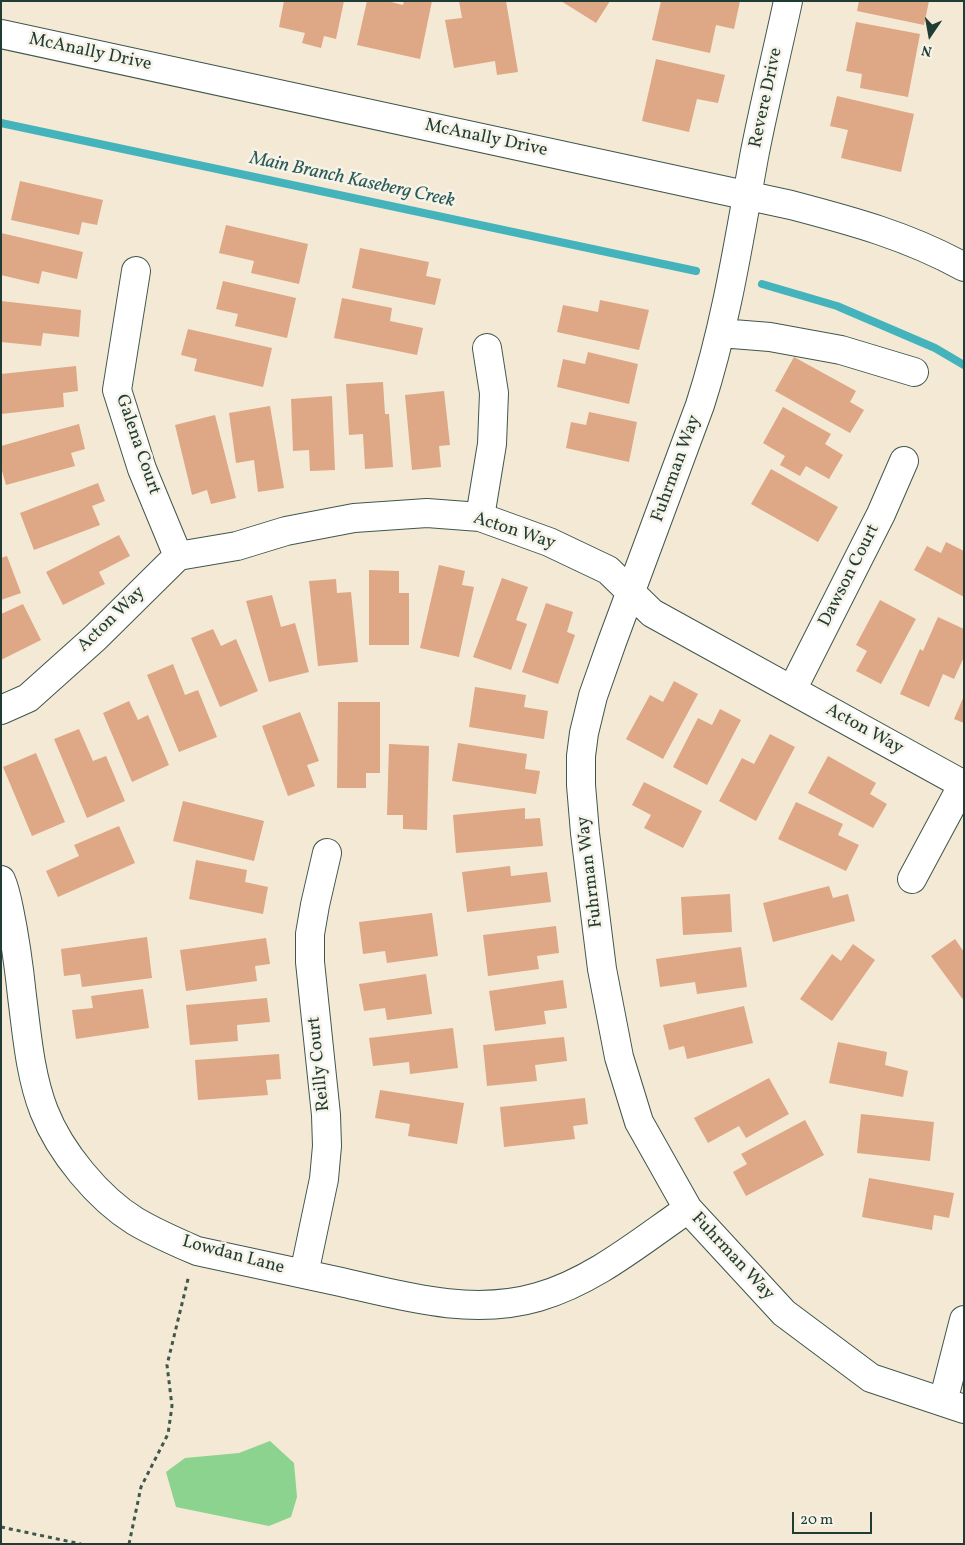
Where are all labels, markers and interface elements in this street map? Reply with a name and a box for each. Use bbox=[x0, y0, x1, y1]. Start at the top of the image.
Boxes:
north arrow bbox=[905, 10, 955, 60]
street label: McAnally Drive bbox=[27, 29, 153, 77]
text: N bbox=[920, 40, 934, 61]
street label: Revere Drive bbox=[746, 46, 788, 150]
street label: McAnally Drive bbox=[423, 115, 549, 163]
water label: Main Branch Kaseberg Creek bbox=[247, 148, 457, 214]
street label: Galena Court bbox=[110, 392, 164, 498]
street label: Fuhrman Way bbox=[648, 413, 706, 525]
street label: Acton Way bbox=[470, 509, 558, 555]
street label: Dawson Court bbox=[815, 521, 885, 631]
street label: Acton Way bbox=[74, 583, 150, 657]
street label: Acton Way bbox=[821, 700, 907, 760]
street label: Fuhrman Way bbox=[573, 815, 609, 929]
street label: Reilly Court bbox=[304, 1015, 336, 1113]
street label: Fuhrman Way bbox=[686, 1209, 778, 1305]
street label: Lowdan Lane bbox=[179, 1232, 287, 1280]
scale bar bbox=[795, 1502, 875, 1534]
text: 20 m bbox=[800, 1510, 833, 1531]

